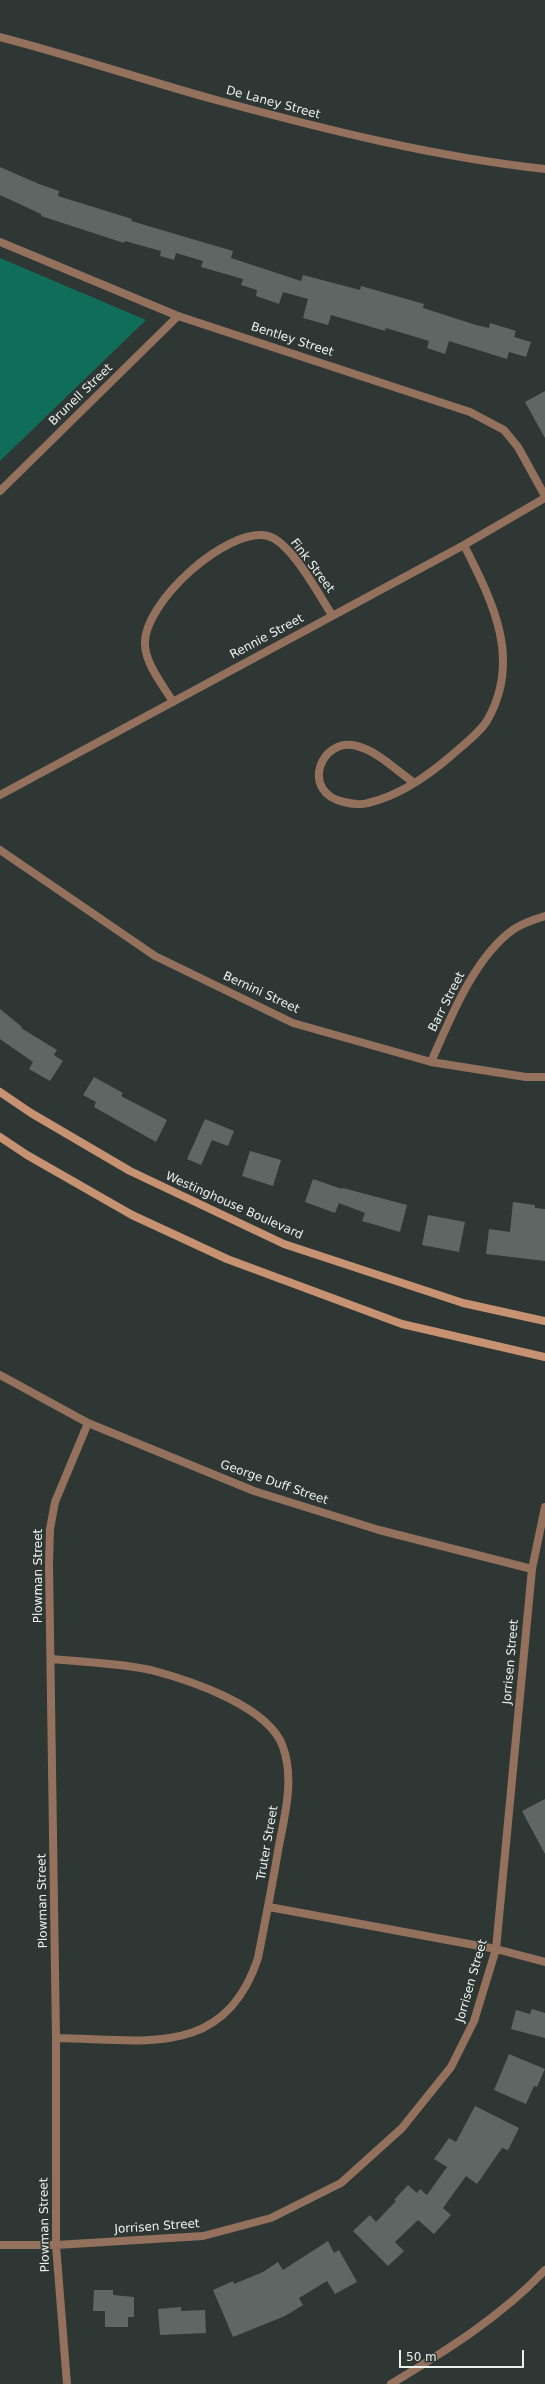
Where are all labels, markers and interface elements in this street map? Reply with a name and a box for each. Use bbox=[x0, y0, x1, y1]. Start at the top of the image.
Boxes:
street label: De Laney Street bbox=[224, 84, 322, 122]
street label: Bentley Street bbox=[249, 320, 335, 360]
street label: Brunell Street bbox=[46, 361, 116, 429]
street label: Fink Street bbox=[287, 536, 337, 596]
street label: Rennie Street bbox=[228, 612, 306, 662]
street label: Bernini Street bbox=[221, 969, 301, 1017]
street label: Barr Street bbox=[426, 970, 468, 1034]
street label: Westinghouse Boulevard bbox=[163, 1169, 305, 1243]
street label: George Duff Street bbox=[218, 1458, 330, 1508]
street label: Plowman Street bbox=[32, 1529, 46, 1623]
street label: Jorrisen Street bbox=[500, 1619, 522, 1705]
street label: Truter Street bbox=[254, 1805, 282, 1881]
street label: Plowman Street bbox=[35, 1854, 51, 1948]
street label: Jorrisen Street bbox=[453, 1938, 491, 2024]
street label: Plowman Street bbox=[37, 2178, 53, 2272]
street label: Jorrisen Street bbox=[114, 2217, 200, 2237]
scale bar bbox=[401, 2342, 526, 2368]
text: 50 m bbox=[406, 2350, 437, 2364]

